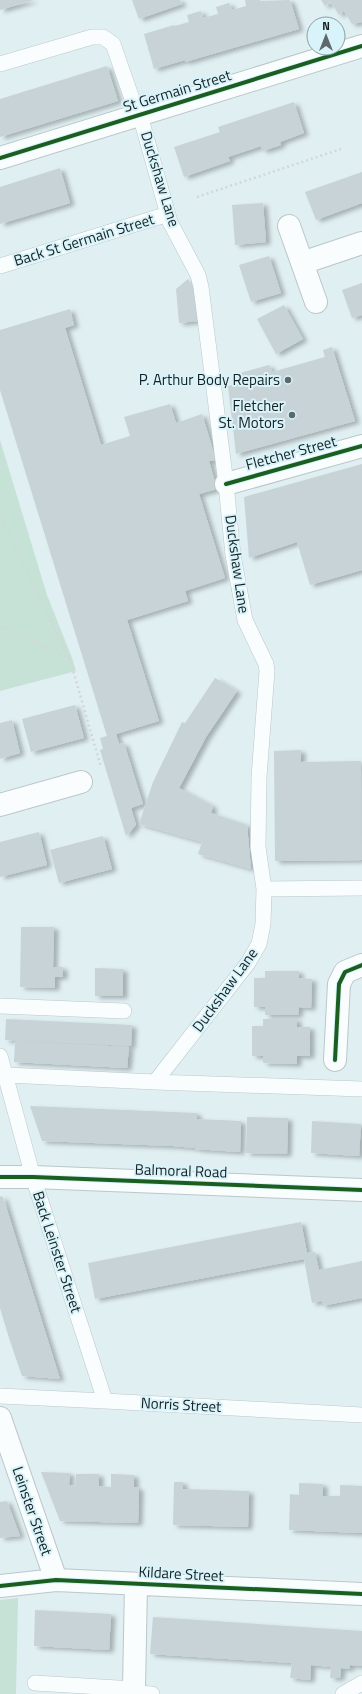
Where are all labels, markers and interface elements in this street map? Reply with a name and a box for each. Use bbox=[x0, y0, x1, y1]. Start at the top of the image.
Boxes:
north arrow bbox=[306, 16, 346, 56]
text: N bbox=[322, 18, 330, 34]
street label: St Germain Street bbox=[120, 63, 234, 118]
street label: Duckshaw Lane bbox=[135, 128, 186, 230]
street label: Back St Germain Street bbox=[11, 207, 158, 272]
place label: P. Arthur Body Repairs bbox=[139, 368, 280, 391]
marker: P. Arthur Body Repairs bbox=[283, 375, 293, 385]
place label: Fletcher St. Motors bbox=[218, 394, 284, 434]
marker: Fletcher St. Motors bbox=[287, 410, 297, 420]
street label: Fletcher Street bbox=[243, 429, 340, 476]
street label: Duckshaw Lane bbox=[219, 513, 256, 615]
street label: Duckshaw Lane bbox=[186, 943, 263, 1037]
street label: Balmoral Road bbox=[134, 1157, 228, 1184]
street label: Back Leinster Street bbox=[27, 1188, 88, 1316]
street label: Norris Street bbox=[140, 1391, 223, 1418]
street label: Leinster Street bbox=[6, 1463, 59, 1559]
street label: Kildare Street bbox=[138, 1560, 225, 1587]

